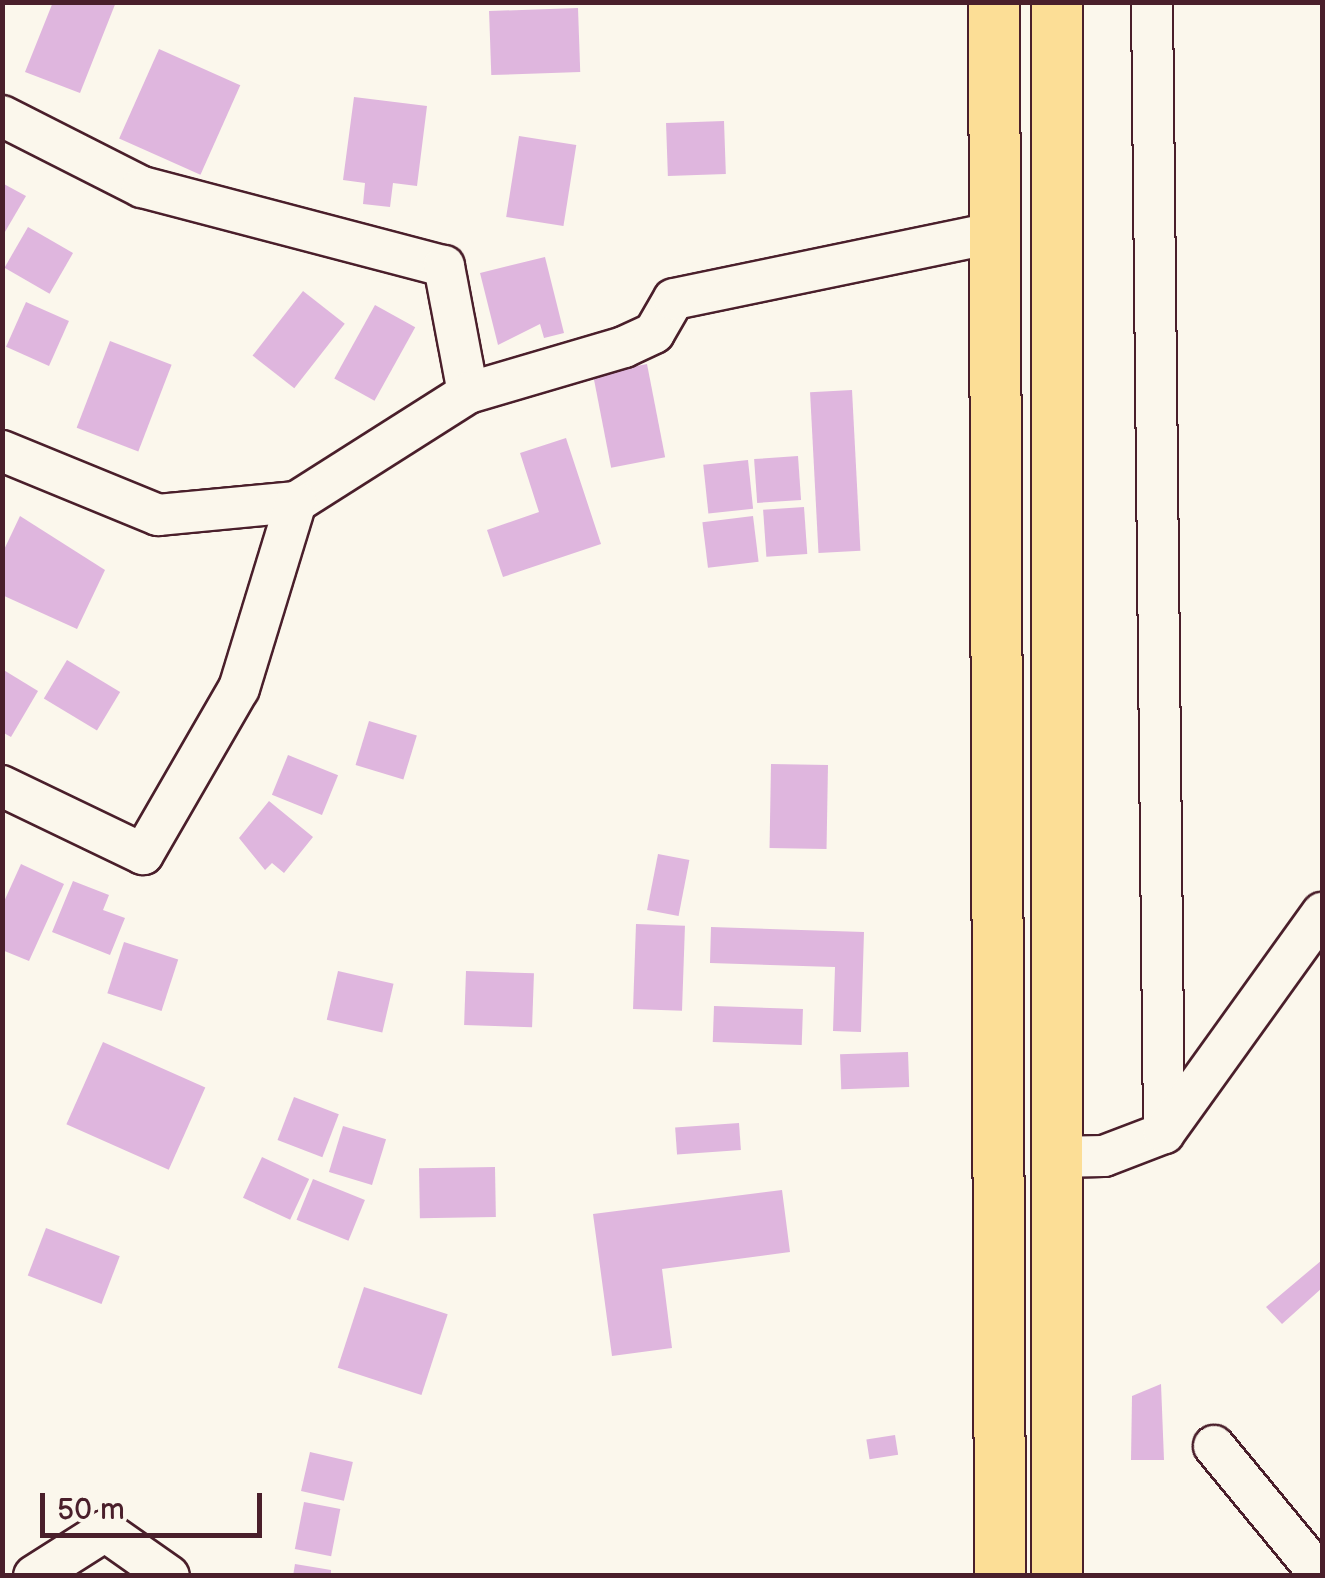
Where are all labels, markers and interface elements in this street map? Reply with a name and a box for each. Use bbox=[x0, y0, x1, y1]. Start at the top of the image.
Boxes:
scale bar bbox=[45, 1473, 268, 1535]
text: 50 m bbox=[57, 1492, 125, 1528]

